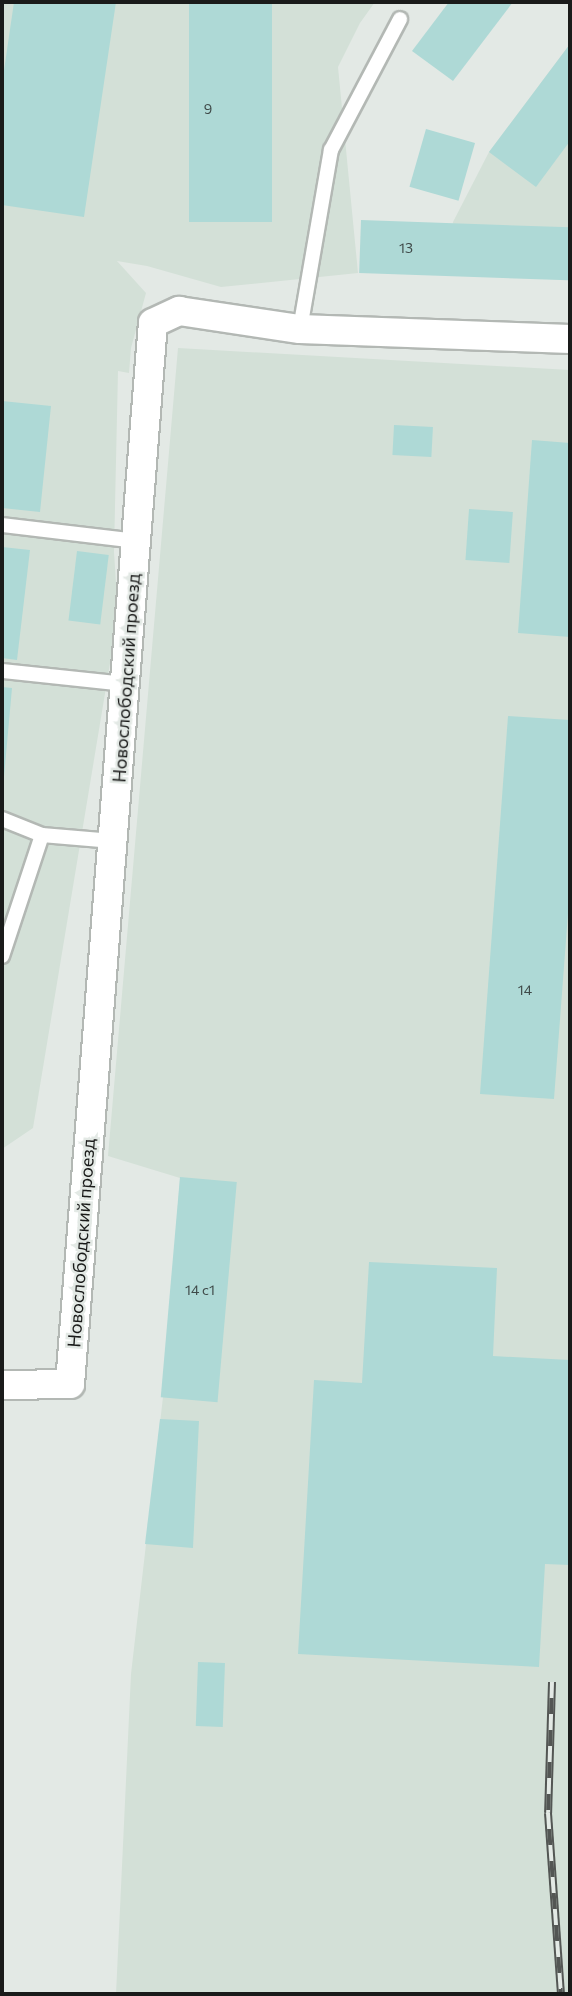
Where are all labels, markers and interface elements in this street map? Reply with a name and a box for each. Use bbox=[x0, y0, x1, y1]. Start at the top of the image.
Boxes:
house number: 9 bbox=[204, 101, 212, 117]
house number: 13 bbox=[399, 240, 413, 256]
street label: Новослободский проезд bbox=[108, 573, 144, 783]
house number: 14 bbox=[518, 982, 532, 998]
street label: Новослободский проезд bbox=[63, 1138, 99, 1348]
house number: 14 с1 bbox=[185, 1282, 215, 1298]

